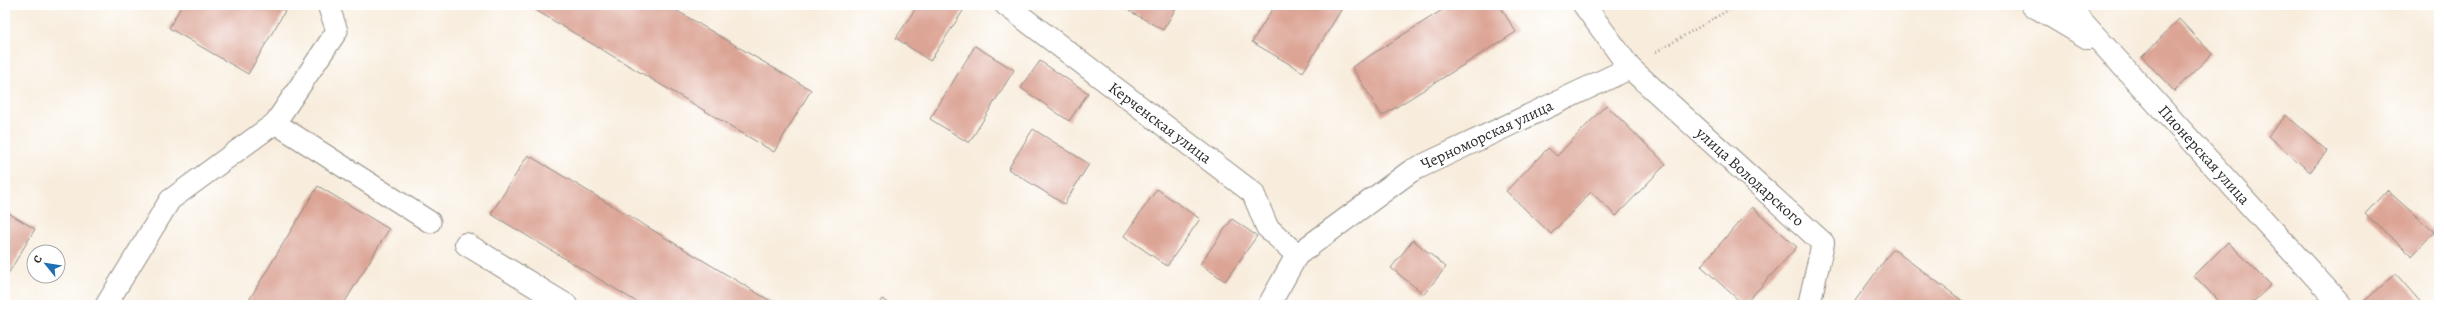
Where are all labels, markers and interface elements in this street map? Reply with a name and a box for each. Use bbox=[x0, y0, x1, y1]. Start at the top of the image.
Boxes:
street label: Керченская улица bbox=[1104, 77, 1217, 169]
street label: Черноморская улица bbox=[1417, 94, 1557, 175]
street label: Пионерская улица bbox=[2153, 100, 2255, 210]
street label: улица Володарского bbox=[1690, 122, 1809, 232]
north arrow bbox=[26, 244, 66, 284]
text: С bbox=[30, 252, 46, 266]

